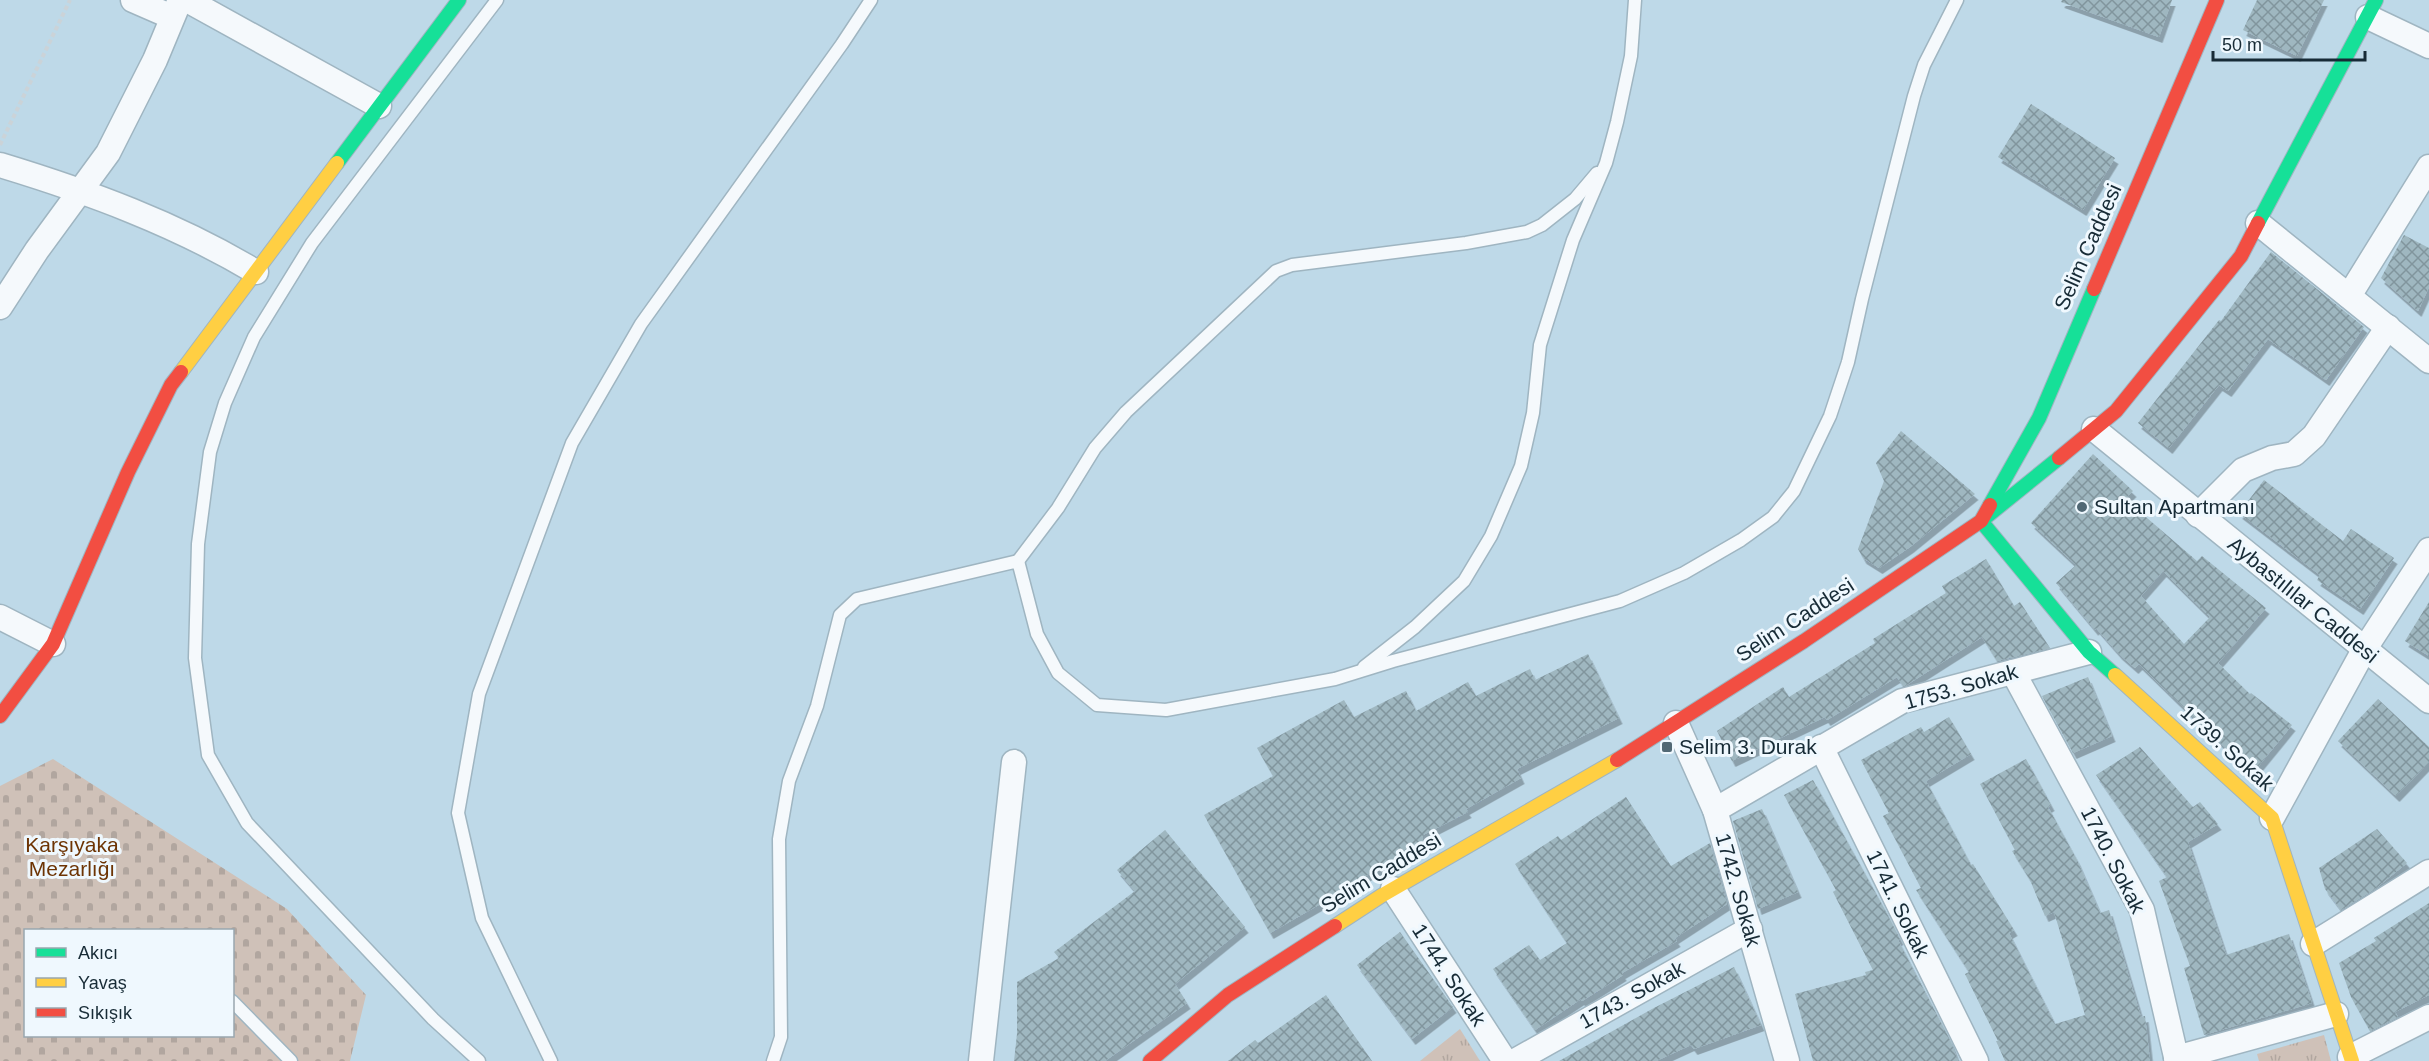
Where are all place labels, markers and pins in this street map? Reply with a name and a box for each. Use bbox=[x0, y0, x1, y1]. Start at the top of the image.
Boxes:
place label: Sultan Apartmanı bbox=[2094, 495, 2255, 518]
marker: Sultan Apartmanı bbox=[2075, 500, 2089, 514]
place label: Selim 3. Durak bbox=[1679, 735, 1817, 758]
marker: Selim 3. Durak bbox=[1660, 740, 1674, 754]

